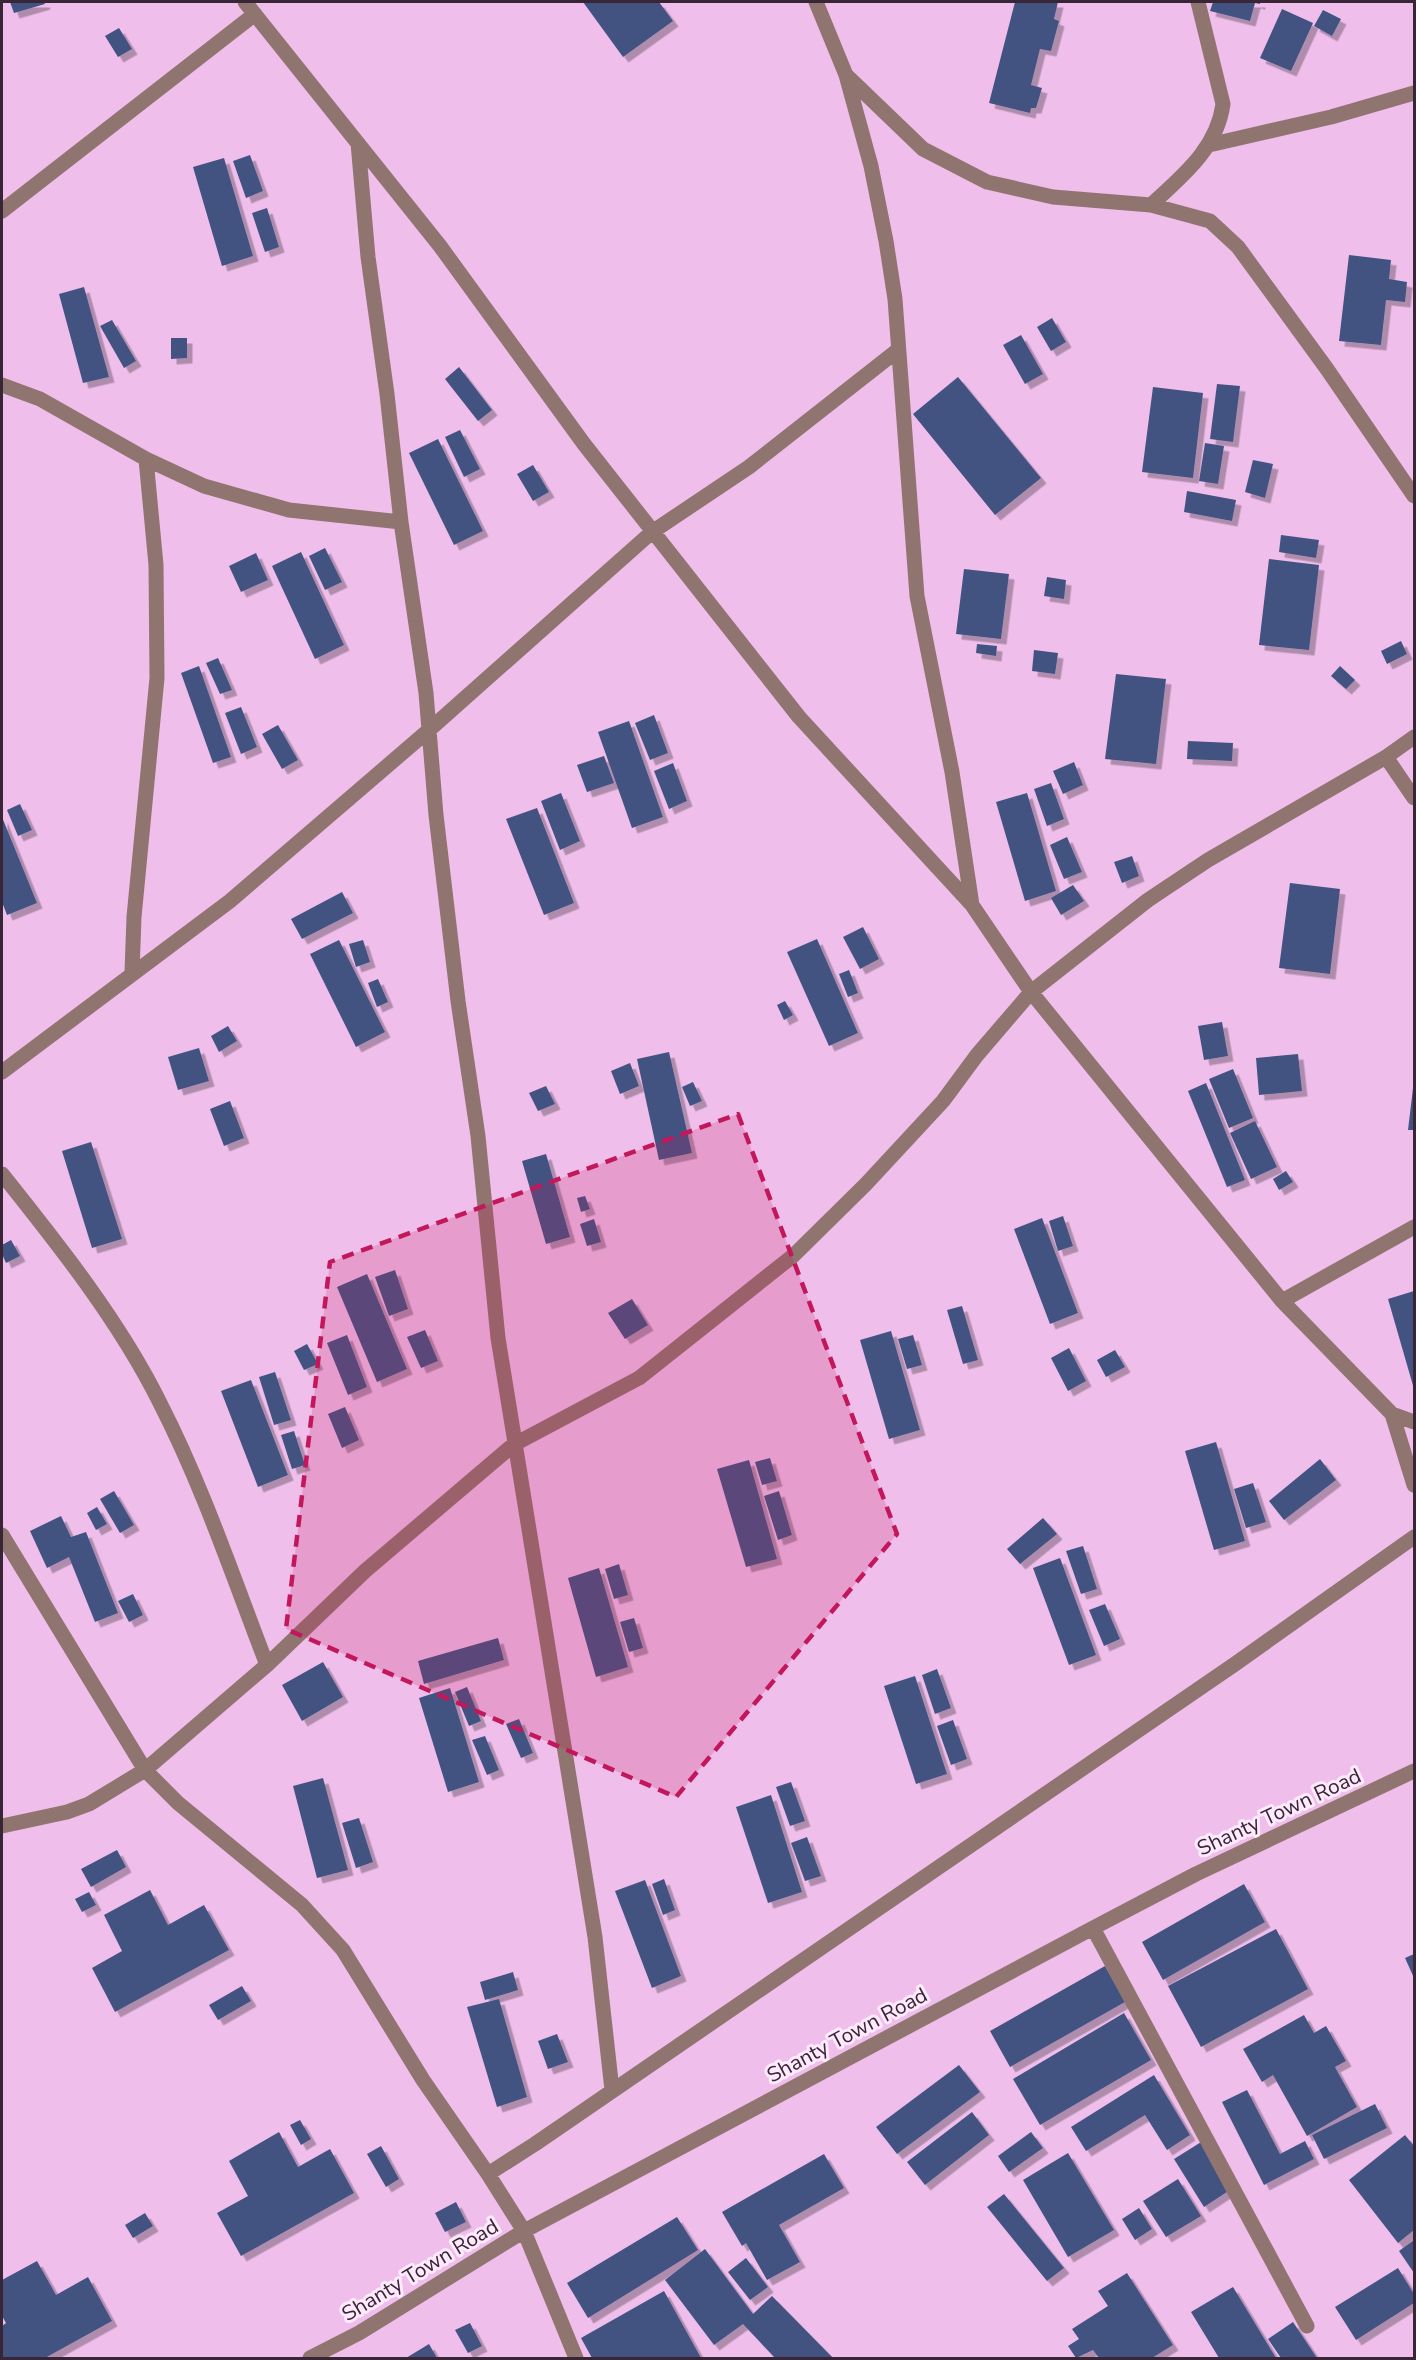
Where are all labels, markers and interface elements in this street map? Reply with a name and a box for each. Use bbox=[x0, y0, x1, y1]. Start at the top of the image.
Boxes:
street label: Shanty Town Road bbox=[1192, 1762, 1366, 1862]
street label: Shanty Town Road bbox=[762, 1981, 932, 2089]
street label: Shanty Town Road bbox=[337, 2212, 503, 2328]

